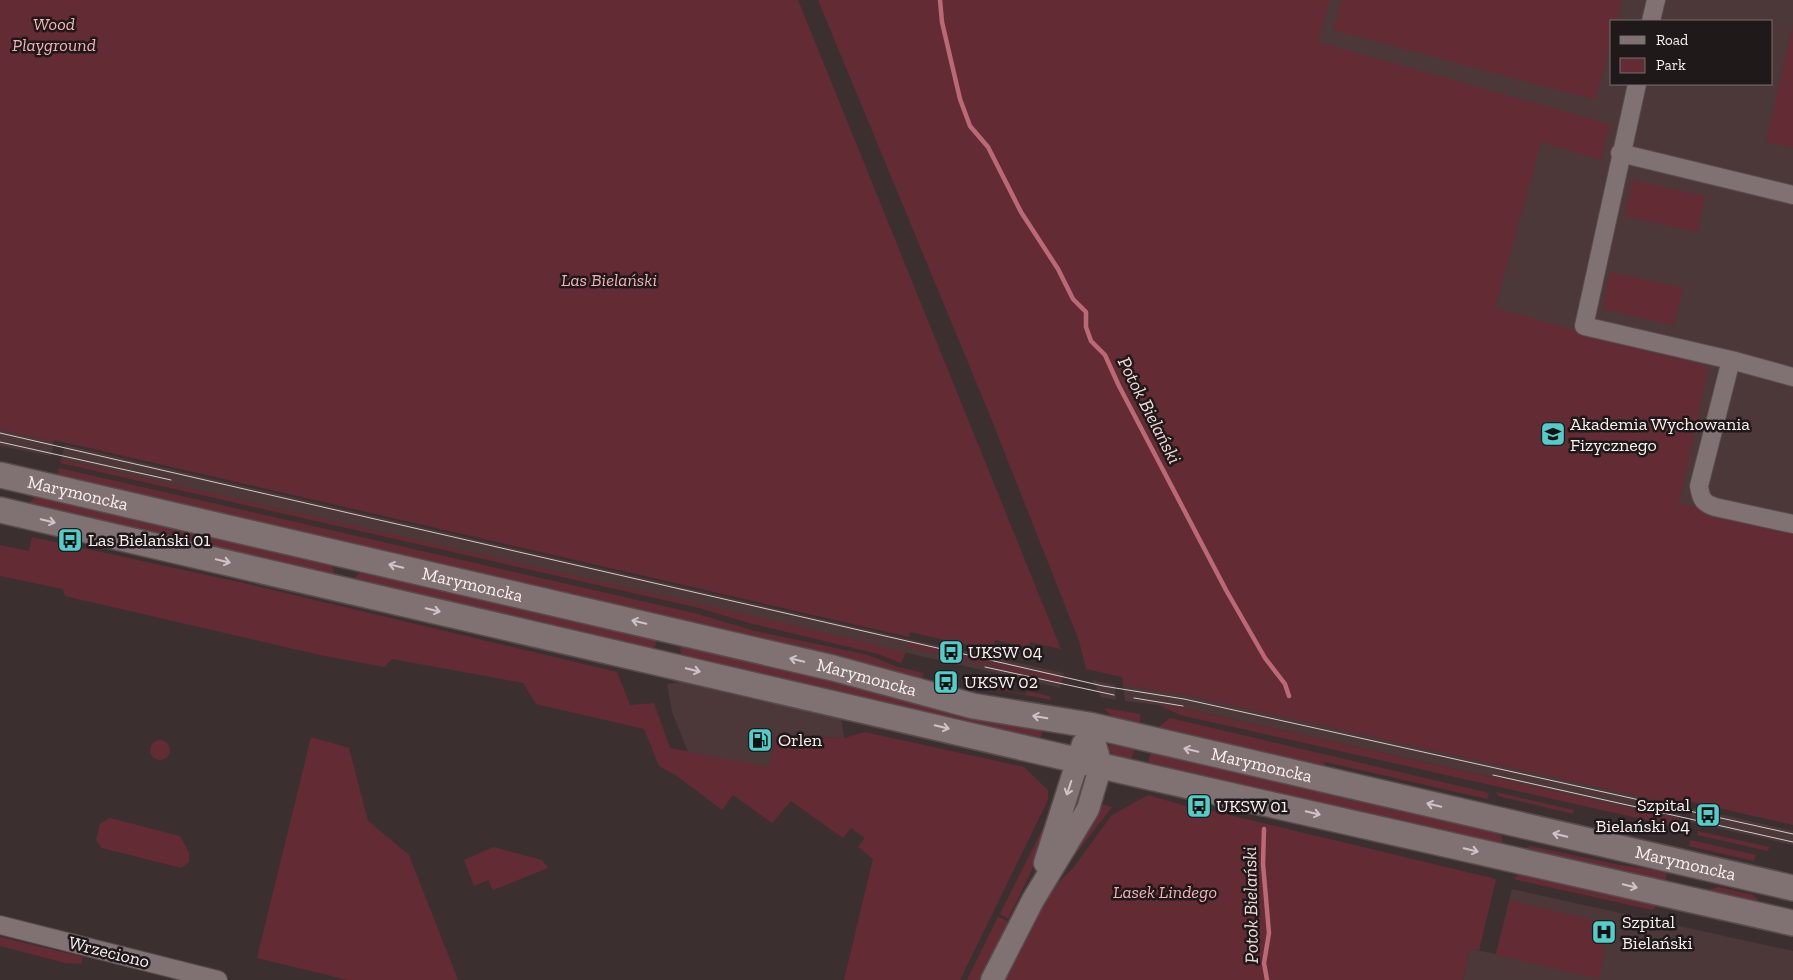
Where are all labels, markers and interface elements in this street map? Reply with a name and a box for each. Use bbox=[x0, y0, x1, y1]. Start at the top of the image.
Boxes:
park label: Wood Playground bbox=[12, 13, 96, 56]
legend bbox=[1610, 20, 1773, 85]
text: Road bbox=[1656, 31, 1689, 49]
text: Park bbox=[1656, 56, 1686, 74]
park label: Las Bielański bbox=[561, 269, 657, 291]
water label: Potok Bielański bbox=[1113, 353, 1186, 468]
place label: Akademia Wychowania Fizycznego bbox=[1570, 413, 1750, 456]
school or university icon: Akademia Wychowania Fizycznego bbox=[1540, 421, 1566, 447]
street label: Marymoncka bbox=[25, 471, 131, 515]
one-way arrow bbox=[39, 517, 55, 526]
bus stop icon: Las Bielański 01 bbox=[57, 527, 83, 553]
place label: Las Bielański 01 bbox=[88, 529, 210, 551]
one-way arrow bbox=[215, 557, 231, 566]
one-way arrow bbox=[388, 561, 404, 570]
street label: Marymoncka bbox=[420, 562, 525, 607]
one-way arrow bbox=[424, 605, 440, 615]
one-way arrow bbox=[632, 617, 648, 626]
bus stop icon: UKSW 04 bbox=[938, 639, 964, 665]
place label: UKSW 04 bbox=[968, 641, 1043, 663]
street label: Marymoncka bbox=[815, 654, 919, 701]
one-way arrow bbox=[790, 655, 806, 664]
one-way arrow bbox=[685, 666, 701, 675]
bus stop icon: UKSW 02 bbox=[933, 669, 959, 695]
place label: UKSW 02 bbox=[964, 671, 1038, 693]
one-way arrow bbox=[1033, 712, 1049, 722]
one-way arrow bbox=[933, 723, 949, 732]
fuel station icon: Orlen bbox=[747, 727, 773, 753]
place label: Orlen bbox=[778, 729, 823, 751]
street label: Marymoncka bbox=[1209, 743, 1315, 787]
one-way arrow bbox=[1184, 745, 1200, 754]
one-way arrow bbox=[1063, 780, 1073, 796]
bus stop icon: UKSW 01 bbox=[1186, 793, 1212, 819]
place label: Szpital Bielański 04 bbox=[1595, 794, 1690, 837]
place label: UKSW 01 bbox=[1216, 795, 1288, 817]
one-way arrow bbox=[1427, 800, 1443, 809]
bus stop icon: Szpital Bielański 04 bbox=[1695, 802, 1721, 828]
one-way arrow bbox=[1304, 809, 1320, 818]
one-way arrow bbox=[1553, 829, 1569, 839]
street label: Marymoncka bbox=[1633, 841, 1738, 885]
water label: Potok Bielański bbox=[1238, 846, 1263, 964]
one-way arrow bbox=[1463, 846, 1479, 855]
park label: Lasek Lindego bbox=[1113, 881, 1217, 903]
one-way arrow bbox=[1621, 881, 1637, 891]
place label: Szpital Bielański bbox=[1622, 911, 1692, 954]
hospital icon: Szpital Bielański bbox=[1591, 919, 1617, 945]
street label: Wrzeciono bbox=[66, 931, 152, 973]

